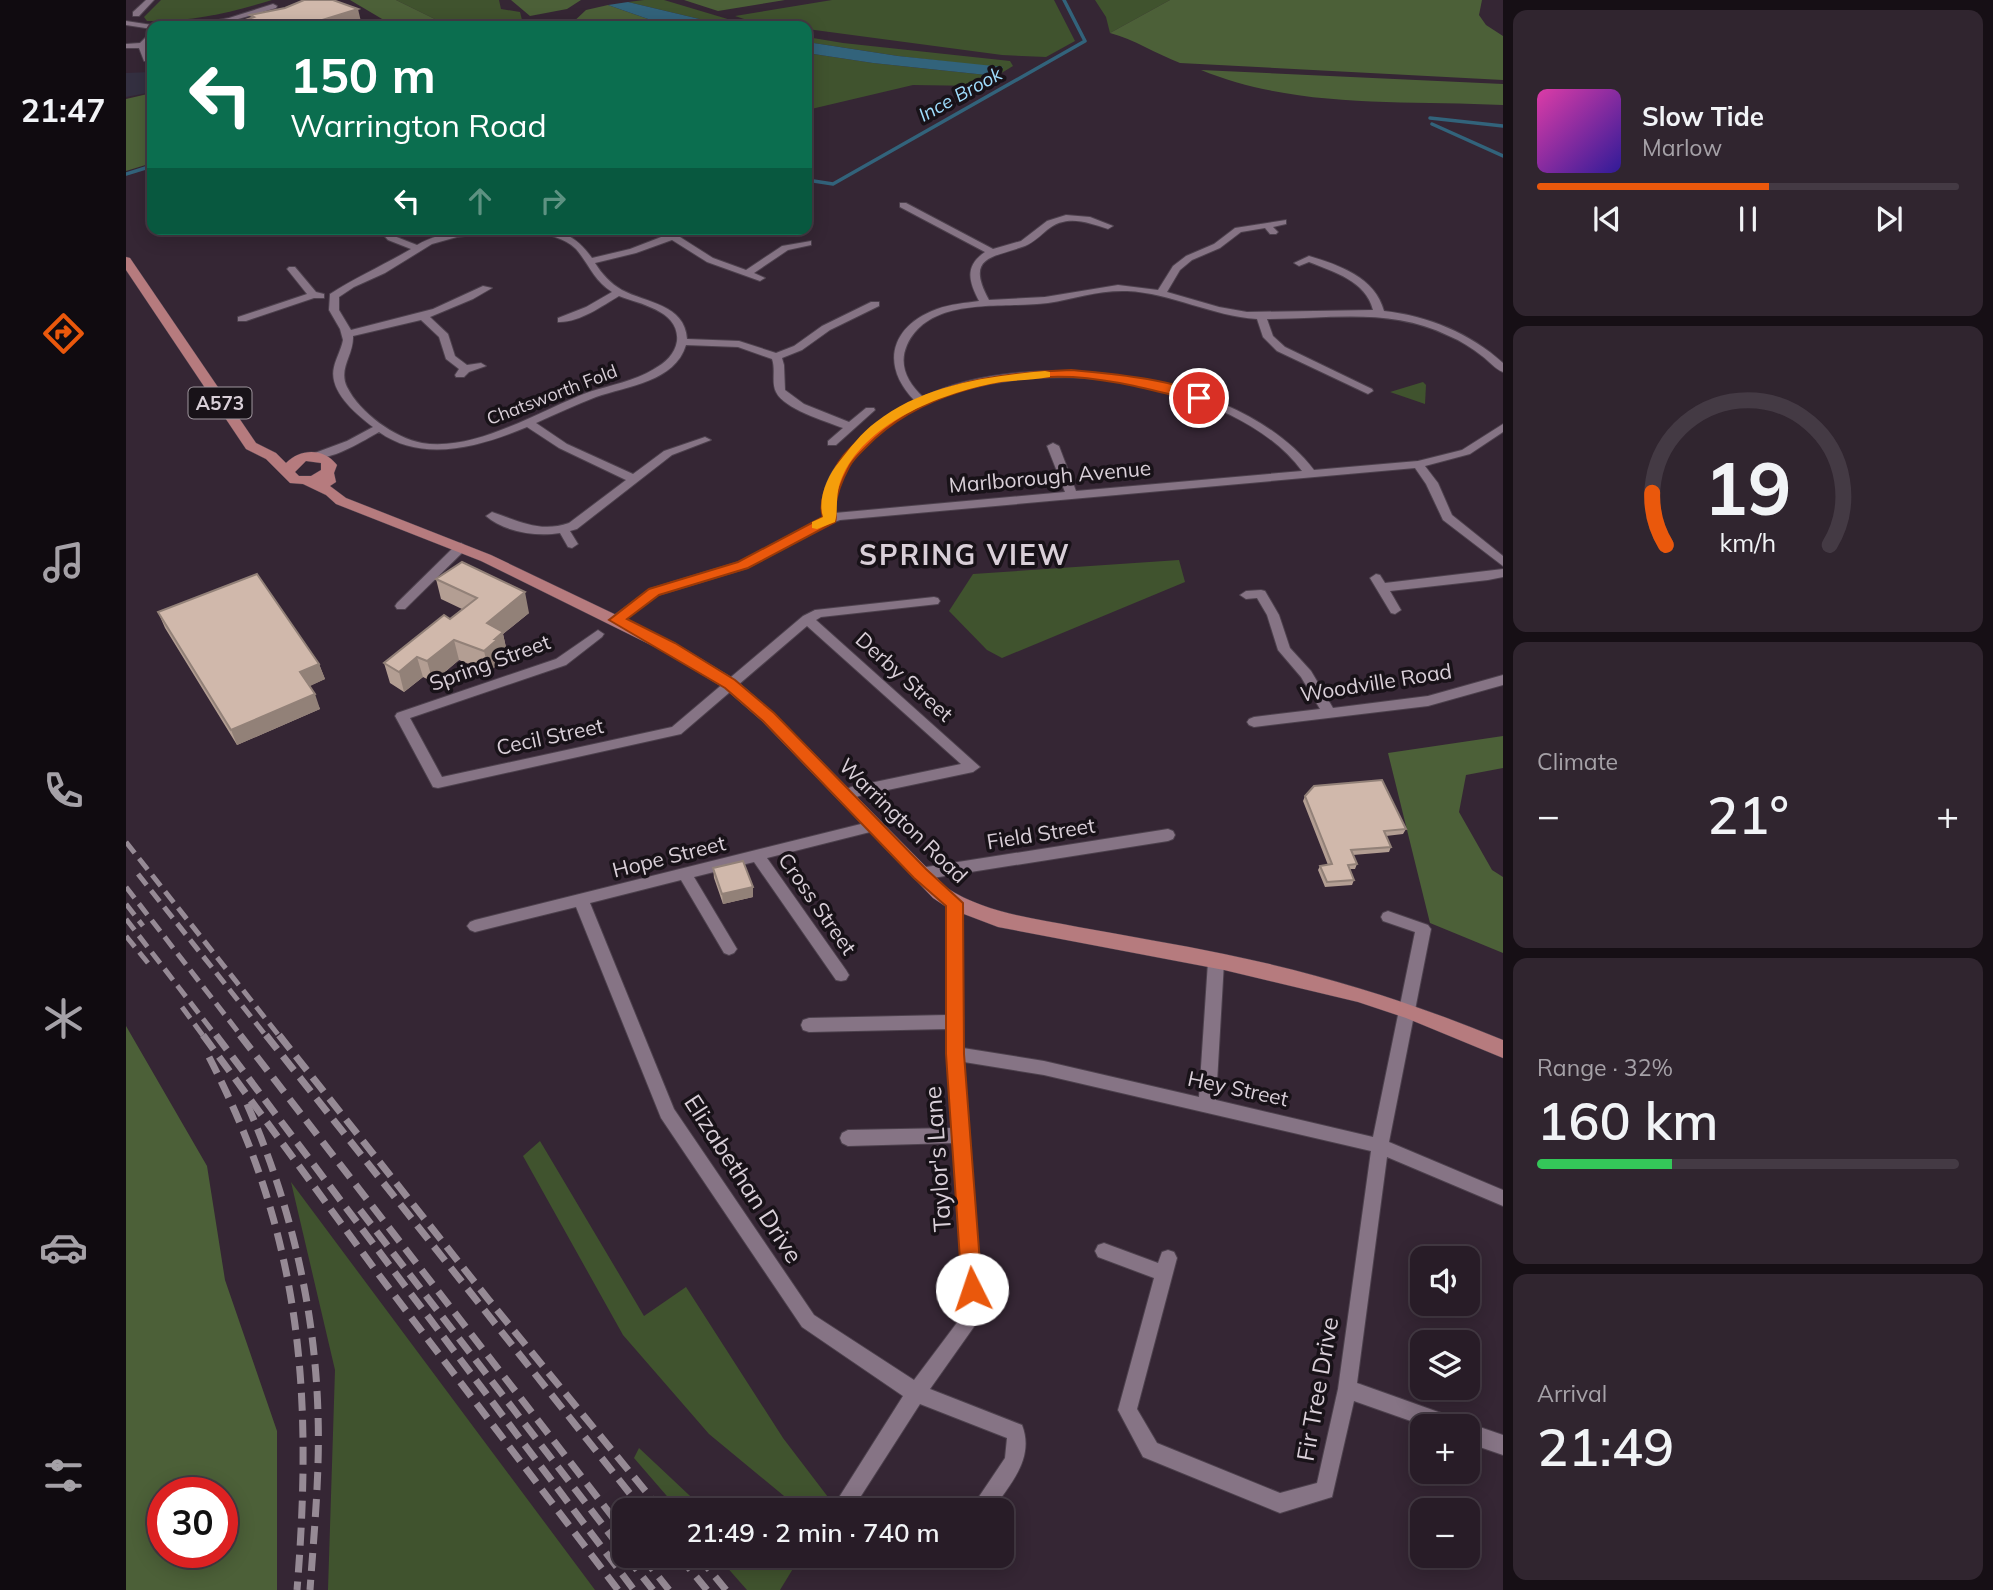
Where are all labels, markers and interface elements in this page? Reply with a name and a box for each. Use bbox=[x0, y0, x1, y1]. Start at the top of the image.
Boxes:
text: 150 m bbox=[290, 44, 436, 105]
icon: left bbox=[175, 49, 266, 140]
water label: Ince Brook bbox=[914, 61, 1007, 127]
text: 21:47 bbox=[21, 90, 105, 130]
text: Slow Tide bbox=[1642, 100, 1764, 133]
text: Warrington Road bbox=[290, 105, 547, 145]
text: Marlow bbox=[1642, 133, 1722, 162]
icon: left bbox=[388, 182, 426, 220]
icon: ahead bbox=[461, 182, 499, 220]
icon: right bbox=[534, 182, 572, 220]
icon: previous bbox=[1588, 200, 1626, 238]
icon: pause bbox=[1729, 200, 1767, 238]
icon: next bbox=[1870, 200, 1908, 238]
icon: directions bbox=[39, 309, 88, 358]
street label: Chatsworth Fold bbox=[483, 359, 620, 430]
pin bbox=[1169, 368, 1229, 428]
icon: arrive bbox=[1180, 379, 1218, 417]
road number: A573 bbox=[188, 388, 252, 418]
text: 19 bbox=[1704, 442, 1792, 533]
street label: Marlborough Avenue bbox=[948, 454, 1152, 498]
text: km/h bbox=[1720, 527, 1776, 558]
district label: SPRING VIEW bbox=[859, 537, 1071, 572]
icon: music bbox=[39, 538, 88, 587]
street label: Derby Street bbox=[851, 626, 959, 727]
street label: Spring Street bbox=[426, 628, 554, 696]
street label: Woodville Road bbox=[1298, 657, 1454, 707]
street label: Cecil Street bbox=[494, 712, 606, 760]
text: Climate bbox=[1537, 747, 1618, 776]
street label: Warrington Road bbox=[834, 752, 973, 888]
icon: phone bbox=[39, 766, 88, 815]
text: 21° bbox=[1707, 782, 1789, 847]
text: − bbox=[1537, 791, 1560, 839]
text: + bbox=[1936, 791, 1959, 839]
street label: Field Street bbox=[985, 812, 1097, 854]
street label: Hope Street bbox=[610, 829, 728, 883]
street label: Cross Street bbox=[773, 848, 862, 959]
icon: climate bbox=[39, 994, 88, 1043]
text: Range · 32% bbox=[1537, 1053, 1673, 1082]
street label: Hey Street bbox=[1186, 1065, 1291, 1111]
street label: Taylor's Lane bbox=[917, 1085, 957, 1233]
text: 160 km bbox=[1537, 1088, 1718, 1153]
street label: Elizabethan Drive bbox=[678, 1089, 809, 1268]
icon: car bbox=[39, 1223, 88, 1272]
map controls bbox=[1410, 1246, 1480, 1568]
button: sound bbox=[1410, 1246, 1480, 1316]
position arrow bbox=[935, 1252, 1009, 1326]
street label: Fir Tree Drive bbox=[1290, 1314, 1344, 1463]
button: layers bbox=[1410, 1330, 1480, 1400]
text: Arrival bbox=[1537, 1379, 1607, 1408]
button: + bbox=[1410, 1414, 1480, 1484]
text: 21:49 bbox=[1537, 1414, 1674, 1479]
icon: filters bbox=[39, 1451, 88, 1500]
speed limit sign: 30 bbox=[147, 1477, 238, 1568]
button: − bbox=[1410, 1498, 1480, 1568]
text: 21:49 · 2 min · 740 m bbox=[686, 1516, 940, 1549]

